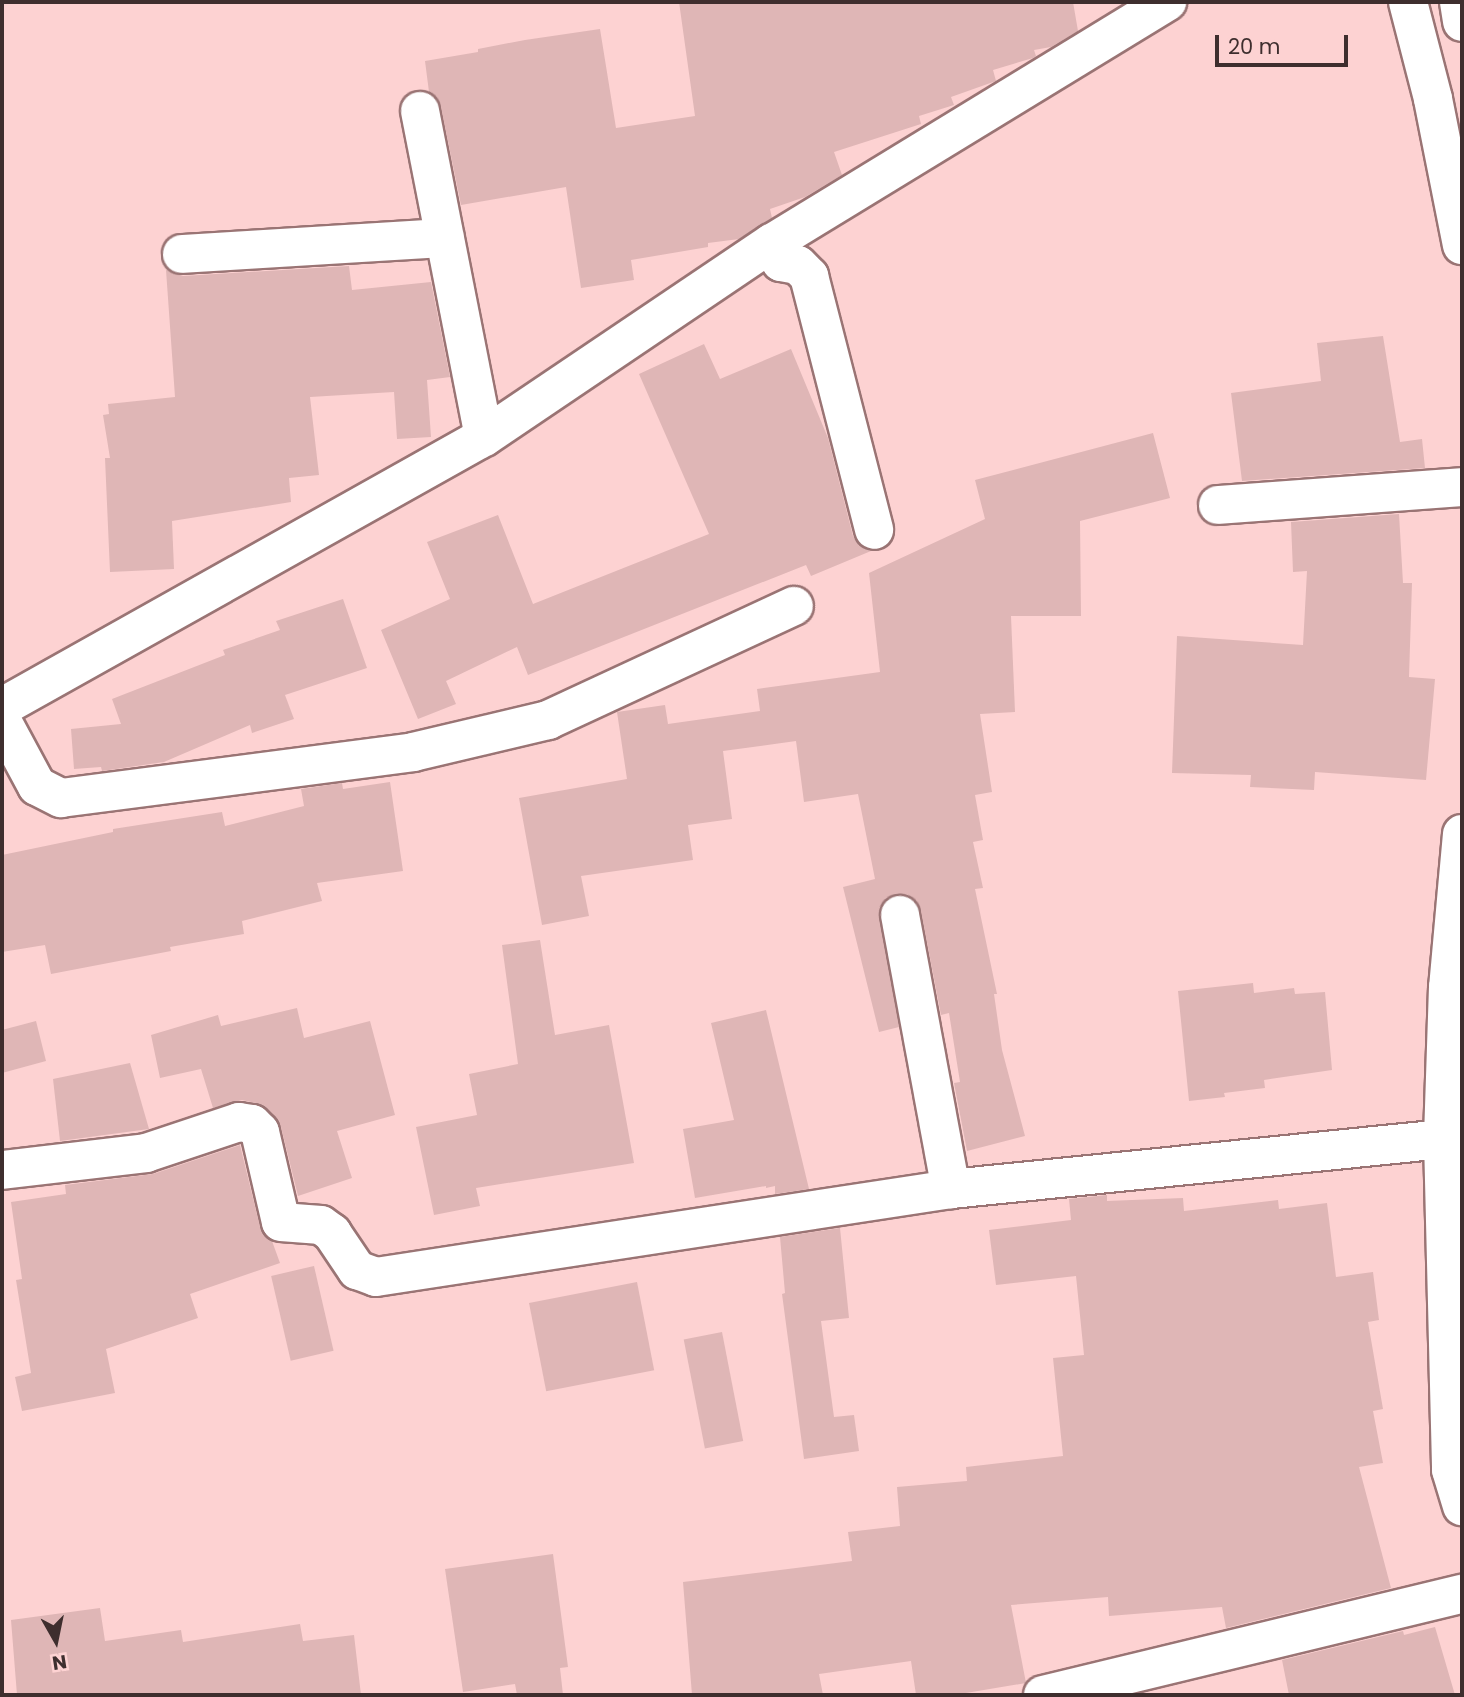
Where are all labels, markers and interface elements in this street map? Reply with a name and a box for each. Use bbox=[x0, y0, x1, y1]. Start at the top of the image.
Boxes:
scale bar bbox=[1219, 21, 1352, 65]
text: 20 m bbox=[1228, 32, 1281, 61]
north arrow bbox=[21, 1606, 91, 1676]
text: N bbox=[50, 1648, 69, 1677]

